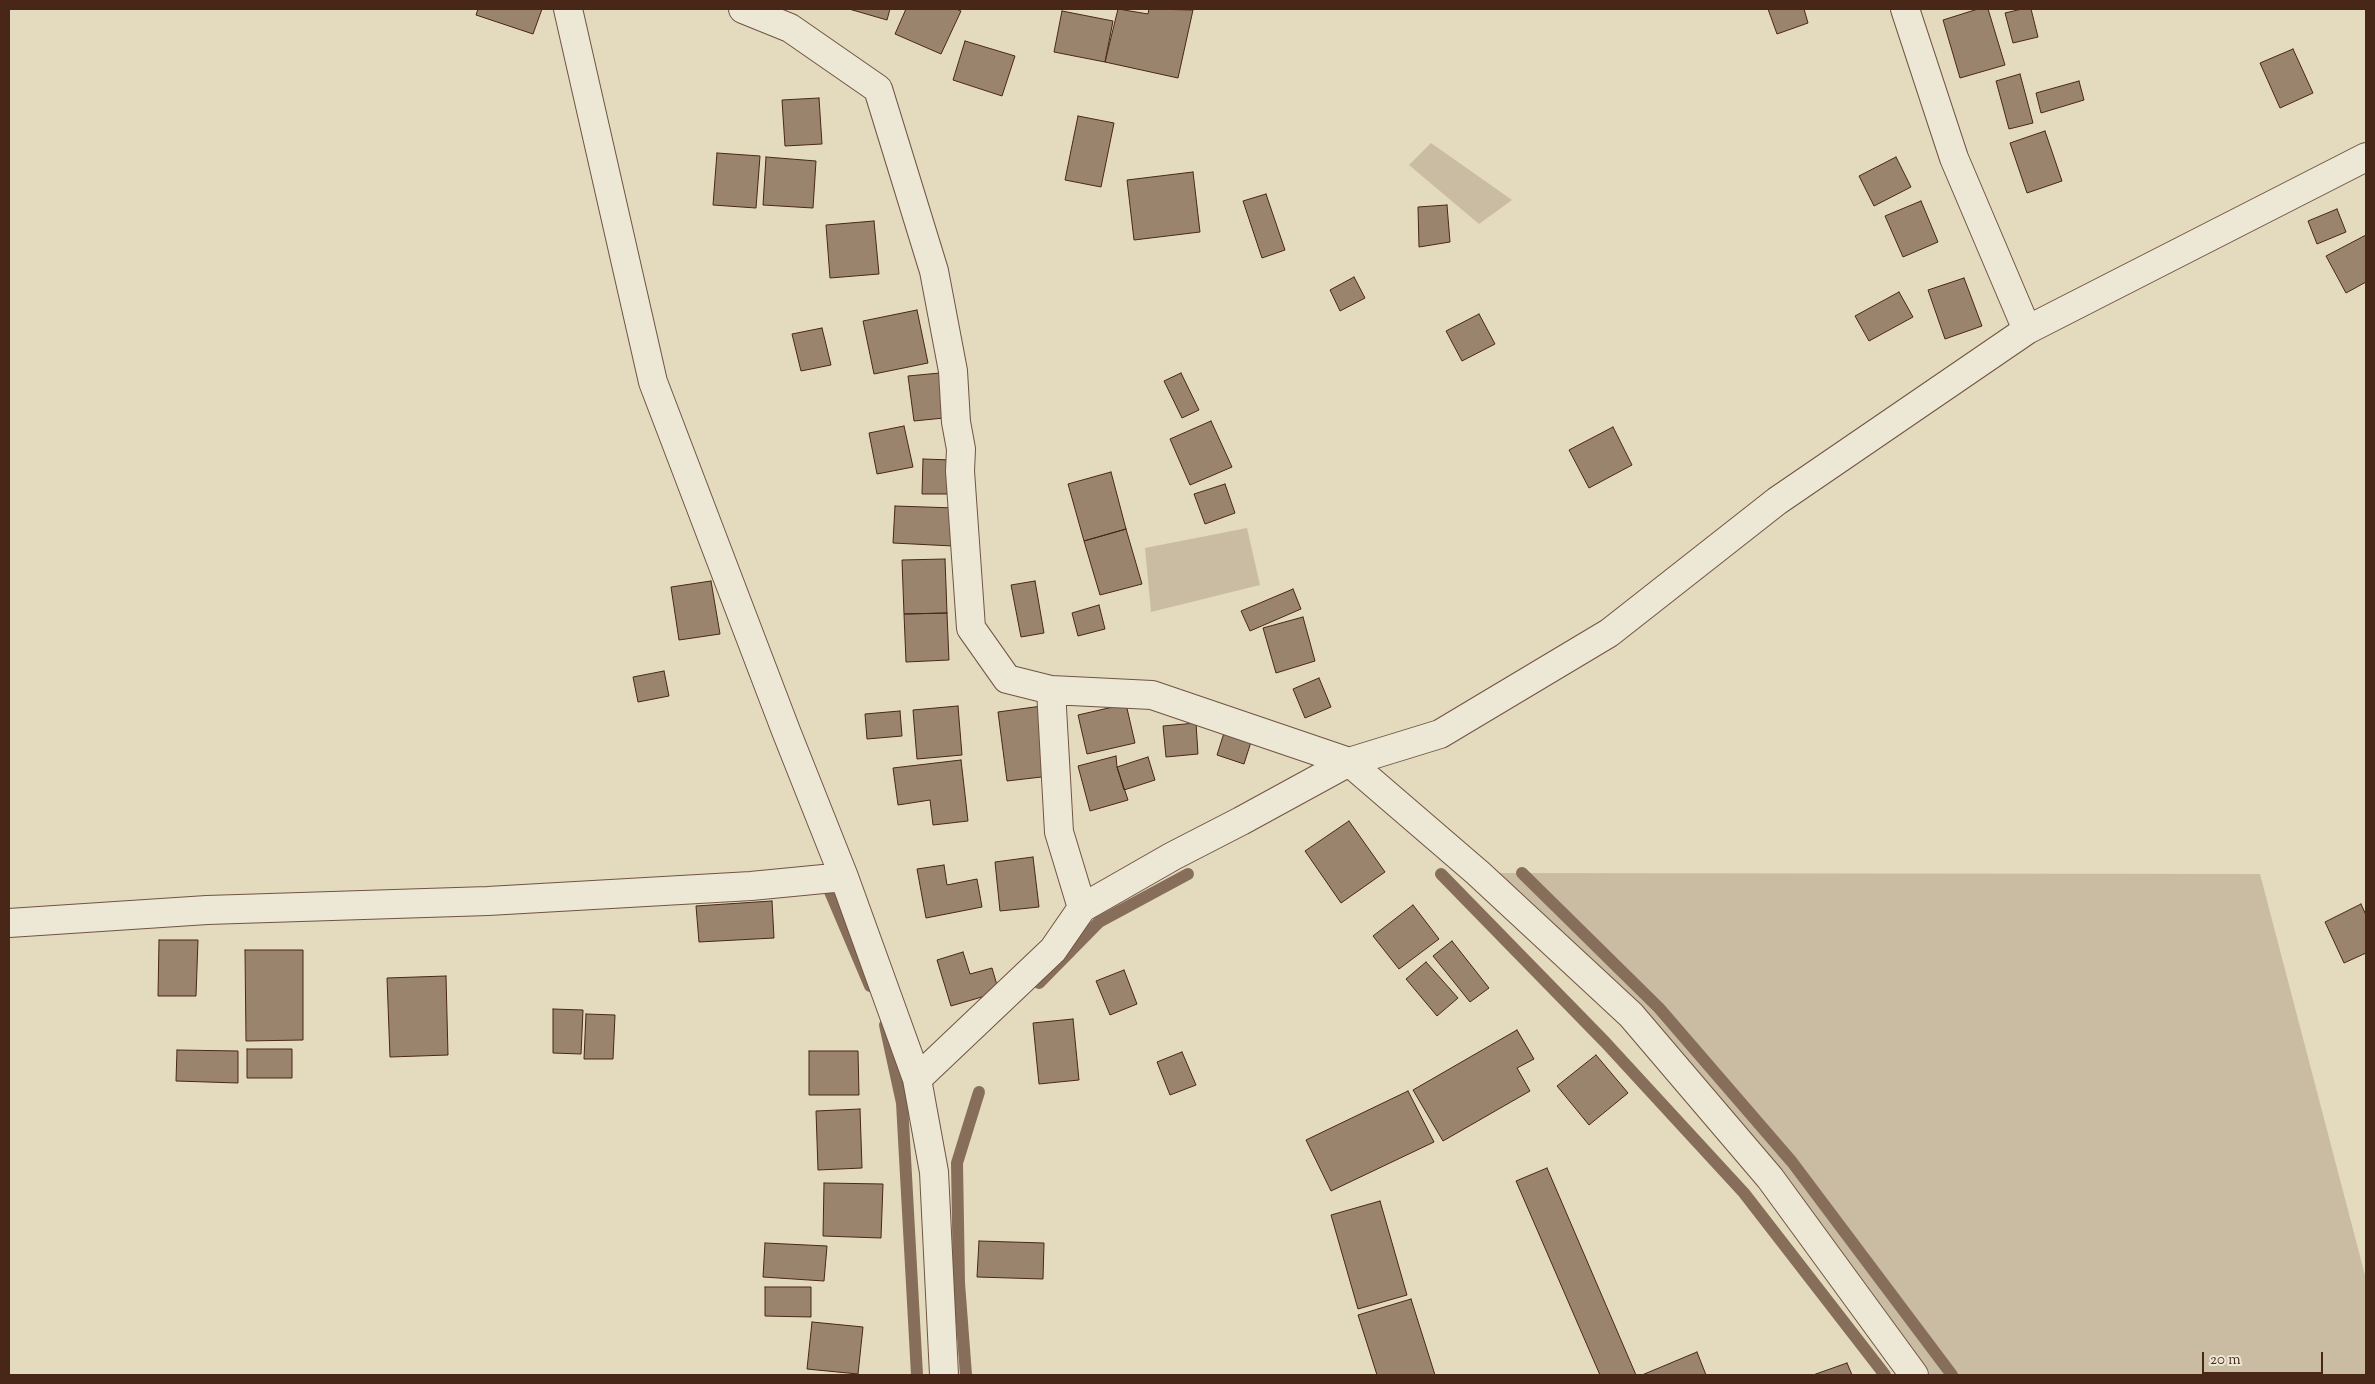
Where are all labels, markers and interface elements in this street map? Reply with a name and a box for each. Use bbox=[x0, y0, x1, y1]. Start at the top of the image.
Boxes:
scale bar bbox=[2205, 1342, 2326, 1374]
text: 20 m bbox=[2210, 1350, 2241, 1371]

